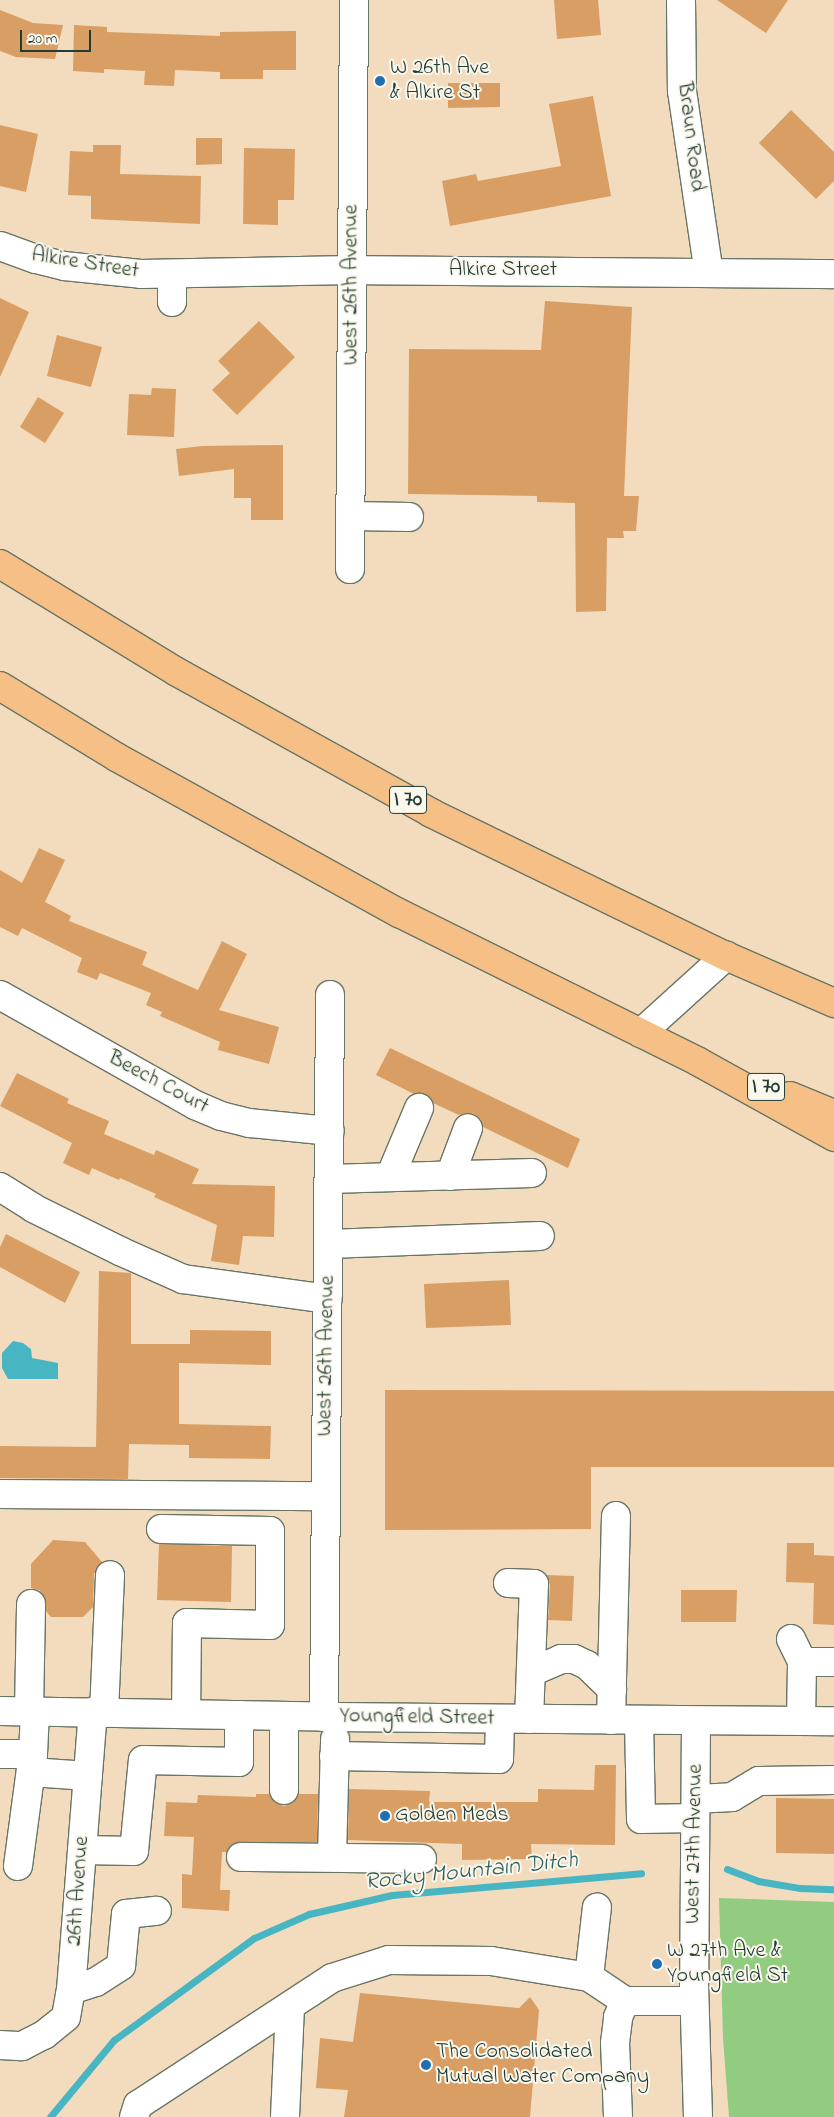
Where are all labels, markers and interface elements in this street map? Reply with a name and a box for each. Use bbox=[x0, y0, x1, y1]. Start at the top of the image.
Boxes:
scale bar bbox=[22, 20, 94, 52]
text: 20 m bbox=[28, 28, 57, 50]
place label: W 26th Ave & Alkire St bbox=[390, 55, 489, 106]
marker: W 26th Ave & Alkire St bbox=[374, 75, 386, 87]
street label: Braun Road bbox=[670, 81, 710, 193]
street label: West 26th Avenue bbox=[339, 205, 365, 365]
street label: Alkire Street bbox=[29, 242, 141, 286]
street label: Alkire Street bbox=[449, 258, 557, 284]
road number: I 70 bbox=[388, 782, 428, 818]
street label: Beech Court bbox=[103, 1045, 213, 1121]
road number: I 70 bbox=[746, 1068, 786, 1106]
street label: West 26th Avenue bbox=[312, 1275, 342, 1437]
street label: Youngfield Street bbox=[339, 1703, 495, 1733]
street label: West 27th Avenue bbox=[680, 1764, 710, 1924]
place label: Golden Meds bbox=[395, 1803, 509, 1829]
marker: Golden Meds bbox=[379, 1810, 391, 1822]
street label: 26th Avenue bbox=[62, 1835, 96, 1947]
water label: Rocky Mountain Ditch bbox=[363, 1846, 579, 1898]
place label: W 27th Ave & Youngfield St bbox=[667, 1938, 788, 1990]
marker: W 27th Ave & Youngfield St bbox=[651, 1958, 663, 1970]
place label: The Consolidated Mutual Water Company bbox=[436, 2039, 649, 2090]
marker: The Consolidated Mutual Water Company bbox=[420, 2059, 432, 2071]

